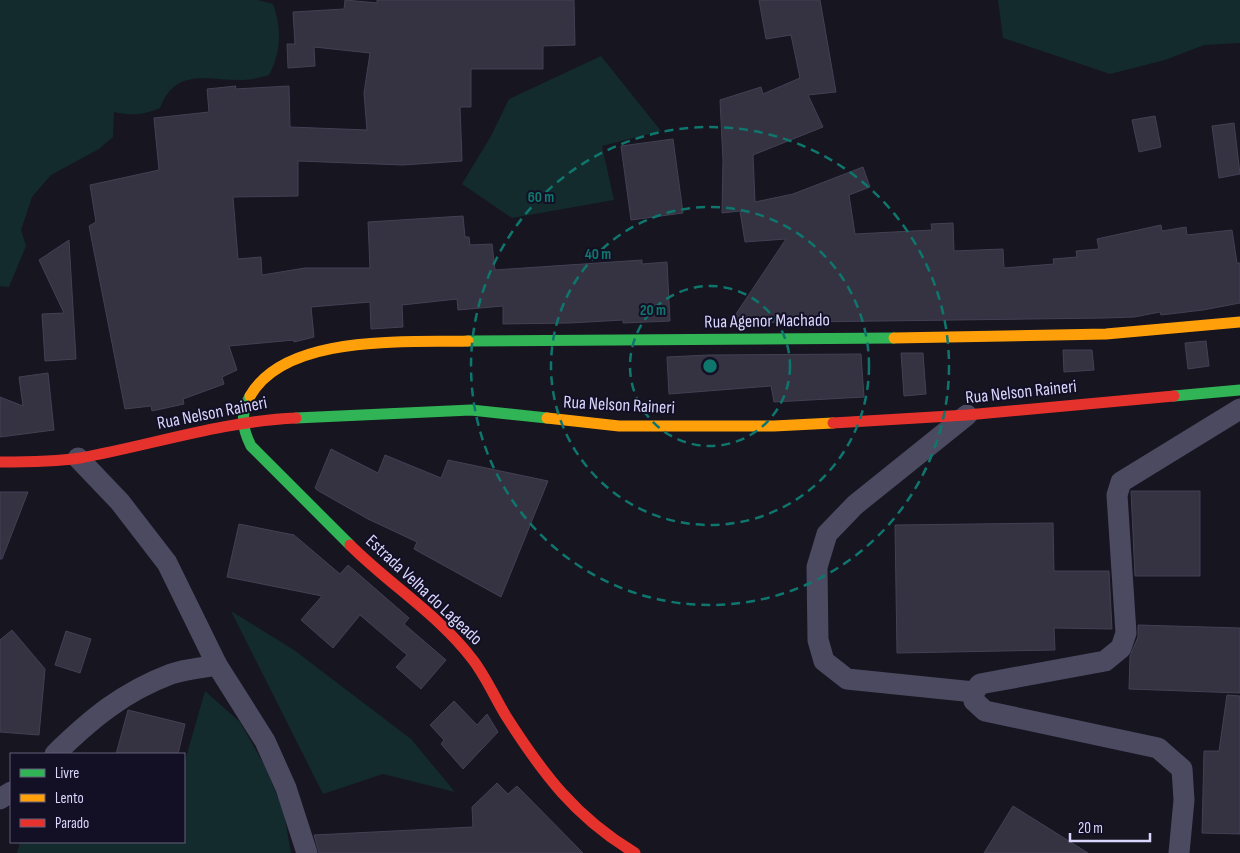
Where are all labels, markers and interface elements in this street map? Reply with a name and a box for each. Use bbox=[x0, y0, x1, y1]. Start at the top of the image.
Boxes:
text: 60 m bbox=[528, 188, 554, 207]
text: 40 m bbox=[585, 245, 611, 264]
text: 20 m bbox=[640, 301, 666, 320]
street label: Rua Agenor Machado bbox=[704, 309, 830, 333]
centre of rings bbox=[701, 357, 719, 375]
street label: Rua Nelson Raineri bbox=[964, 376, 1078, 408]
street label: Rua Nelson Raineri bbox=[155, 392, 269, 434]
street label: Rua Nelson Raineri bbox=[563, 392, 675, 418]
street label: Estrada Velha do Lageado bbox=[361, 531, 487, 649]
legend bbox=[10, 753, 185, 843]
text: Livre bbox=[55, 764, 79, 783]
text: Lento bbox=[55, 789, 84, 808]
scale bar bbox=[1070, 810, 1150, 842]
text: Parado bbox=[55, 814, 89, 833]
text: 20 m bbox=[1078, 819, 1103, 838]

